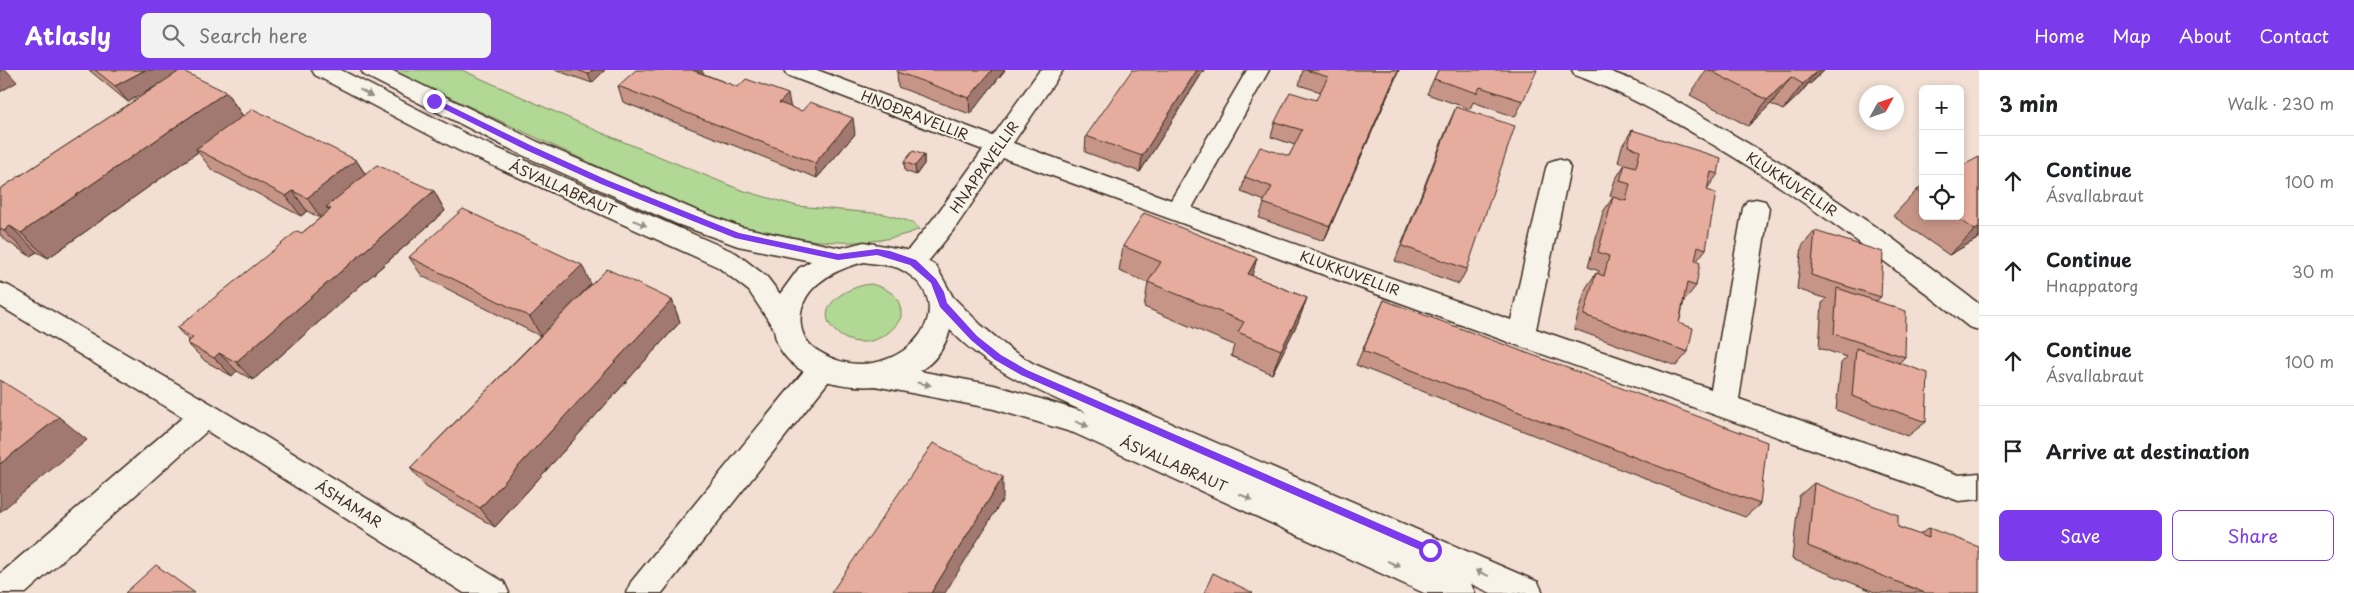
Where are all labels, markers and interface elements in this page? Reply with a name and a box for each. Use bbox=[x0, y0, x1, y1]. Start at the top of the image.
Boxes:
search box bbox=[141, 13, 491, 58]
text: Atlasly bbox=[25, 17, 111, 53]
icon: search bbox=[159, 21, 187, 49]
text: Search here bbox=[199, 21, 308, 49]
text: Home bbox=[2034, 22, 2084, 49]
text: Map bbox=[2112, 22, 2151, 49]
text: About bbox=[2179, 22, 2231, 49]
text: Contact bbox=[2259, 22, 2329, 49]
street label: HNOÐRAVELLIR bbox=[858, 85, 972, 145]
north arrow bbox=[1859, 85, 1904, 130]
map controls bbox=[1919, 85, 1964, 220]
button: + bbox=[1919, 85, 1964, 130]
text: 3 min bbox=[1999, 87, 2058, 119]
one-way arrow bbox=[360, 89, 373, 98]
route end bbox=[423, 90, 446, 113]
text: Walk · 230 m bbox=[2227, 91, 2334, 115]
street label: HNAPPAVELLIR bbox=[944, 117, 1024, 217]
button: − bbox=[1919, 130, 1964, 175]
street label: KLUKKUVELLIR bbox=[1742, 147, 1842, 221]
street label: ÁSVALLABRAUT bbox=[506, 155, 620, 221]
text: Continue bbox=[2046, 155, 2132, 183]
icon: ahead bbox=[1999, 167, 2027, 195]
text: 100 m bbox=[2285, 169, 2334, 193]
button: locate bbox=[1919, 175, 1964, 220]
text: Ásvallabraut bbox=[2046, 183, 2144, 207]
one-way arrow bbox=[633, 219, 647, 227]
street label: KLUKKUVELLIR bbox=[1297, 245, 1403, 301]
text: Continue bbox=[2046, 245, 2132, 273]
icon: ahead bbox=[1999, 257, 2027, 285]
text: 30 m bbox=[2292, 259, 2334, 283]
text: Hnappatorg bbox=[2046, 273, 2139, 297]
text: Continue bbox=[2046, 335, 2132, 363]
icon: ahead bbox=[1999, 347, 2027, 375]
text: 100 m bbox=[2285, 349, 2334, 373]
text: Ásvallabraut bbox=[2046, 363, 2144, 387]
one-way arrow bbox=[917, 380, 932, 388]
one-way arrow bbox=[1075, 420, 1090, 428]
street label: ÁSVALLABRAUT bbox=[1117, 431, 1231, 497]
icon: arrive bbox=[1999, 437, 2027, 465]
text: Arrive at destination bbox=[2046, 437, 2250, 465]
street label: ÁSHAMAR bbox=[312, 475, 386, 533]
one-way arrow bbox=[1239, 493, 1253, 501]
button: Save bbox=[1999, 510, 2162, 561]
button: Share bbox=[2172, 510, 2334, 561]
route start bbox=[1419, 539, 1442, 562]
one-way arrow bbox=[1387, 560, 1401, 568]
one-way arrow bbox=[1475, 569, 1489, 577]

